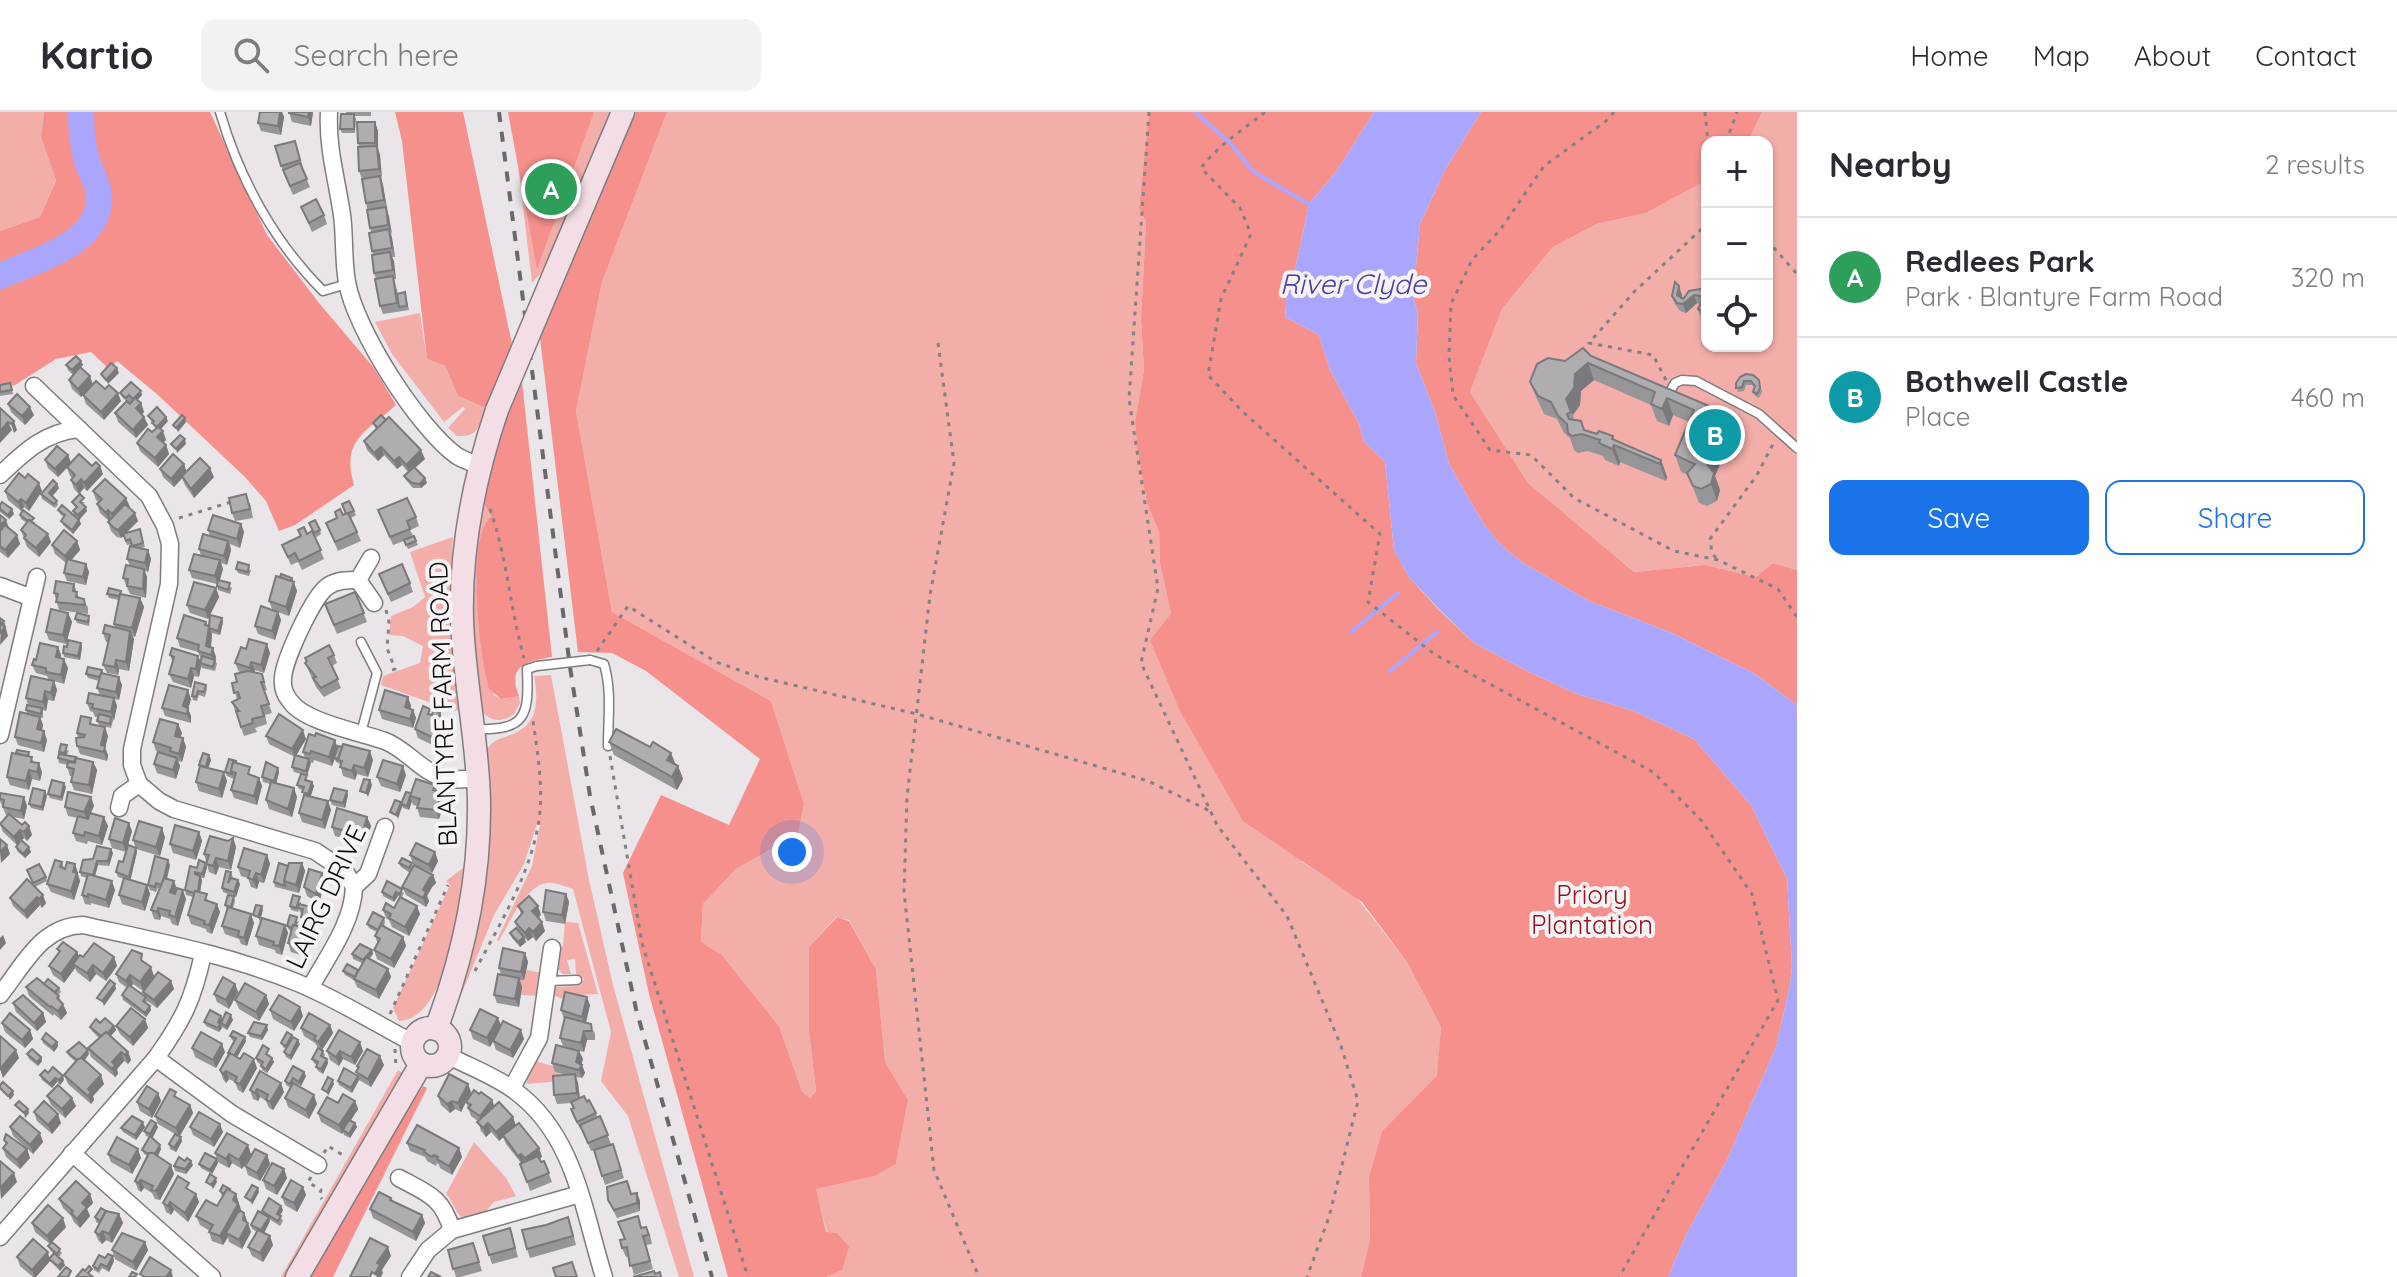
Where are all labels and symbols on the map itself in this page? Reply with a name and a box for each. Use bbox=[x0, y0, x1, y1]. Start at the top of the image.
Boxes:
pin: A bbox=[525, 159, 577, 219]
water label: River Clyde bbox=[1280, 266, 1427, 301]
pin: B bbox=[1689, 405, 1741, 465]
street label: BLANTYRE FARM ROAD bbox=[421, 561, 464, 847]
street label: LAIRG DRIVE bbox=[278, 820, 373, 974]
your location bbox=[772, 832, 812, 872]
park label: Priory Plantation bbox=[1531, 878, 1653, 941]

